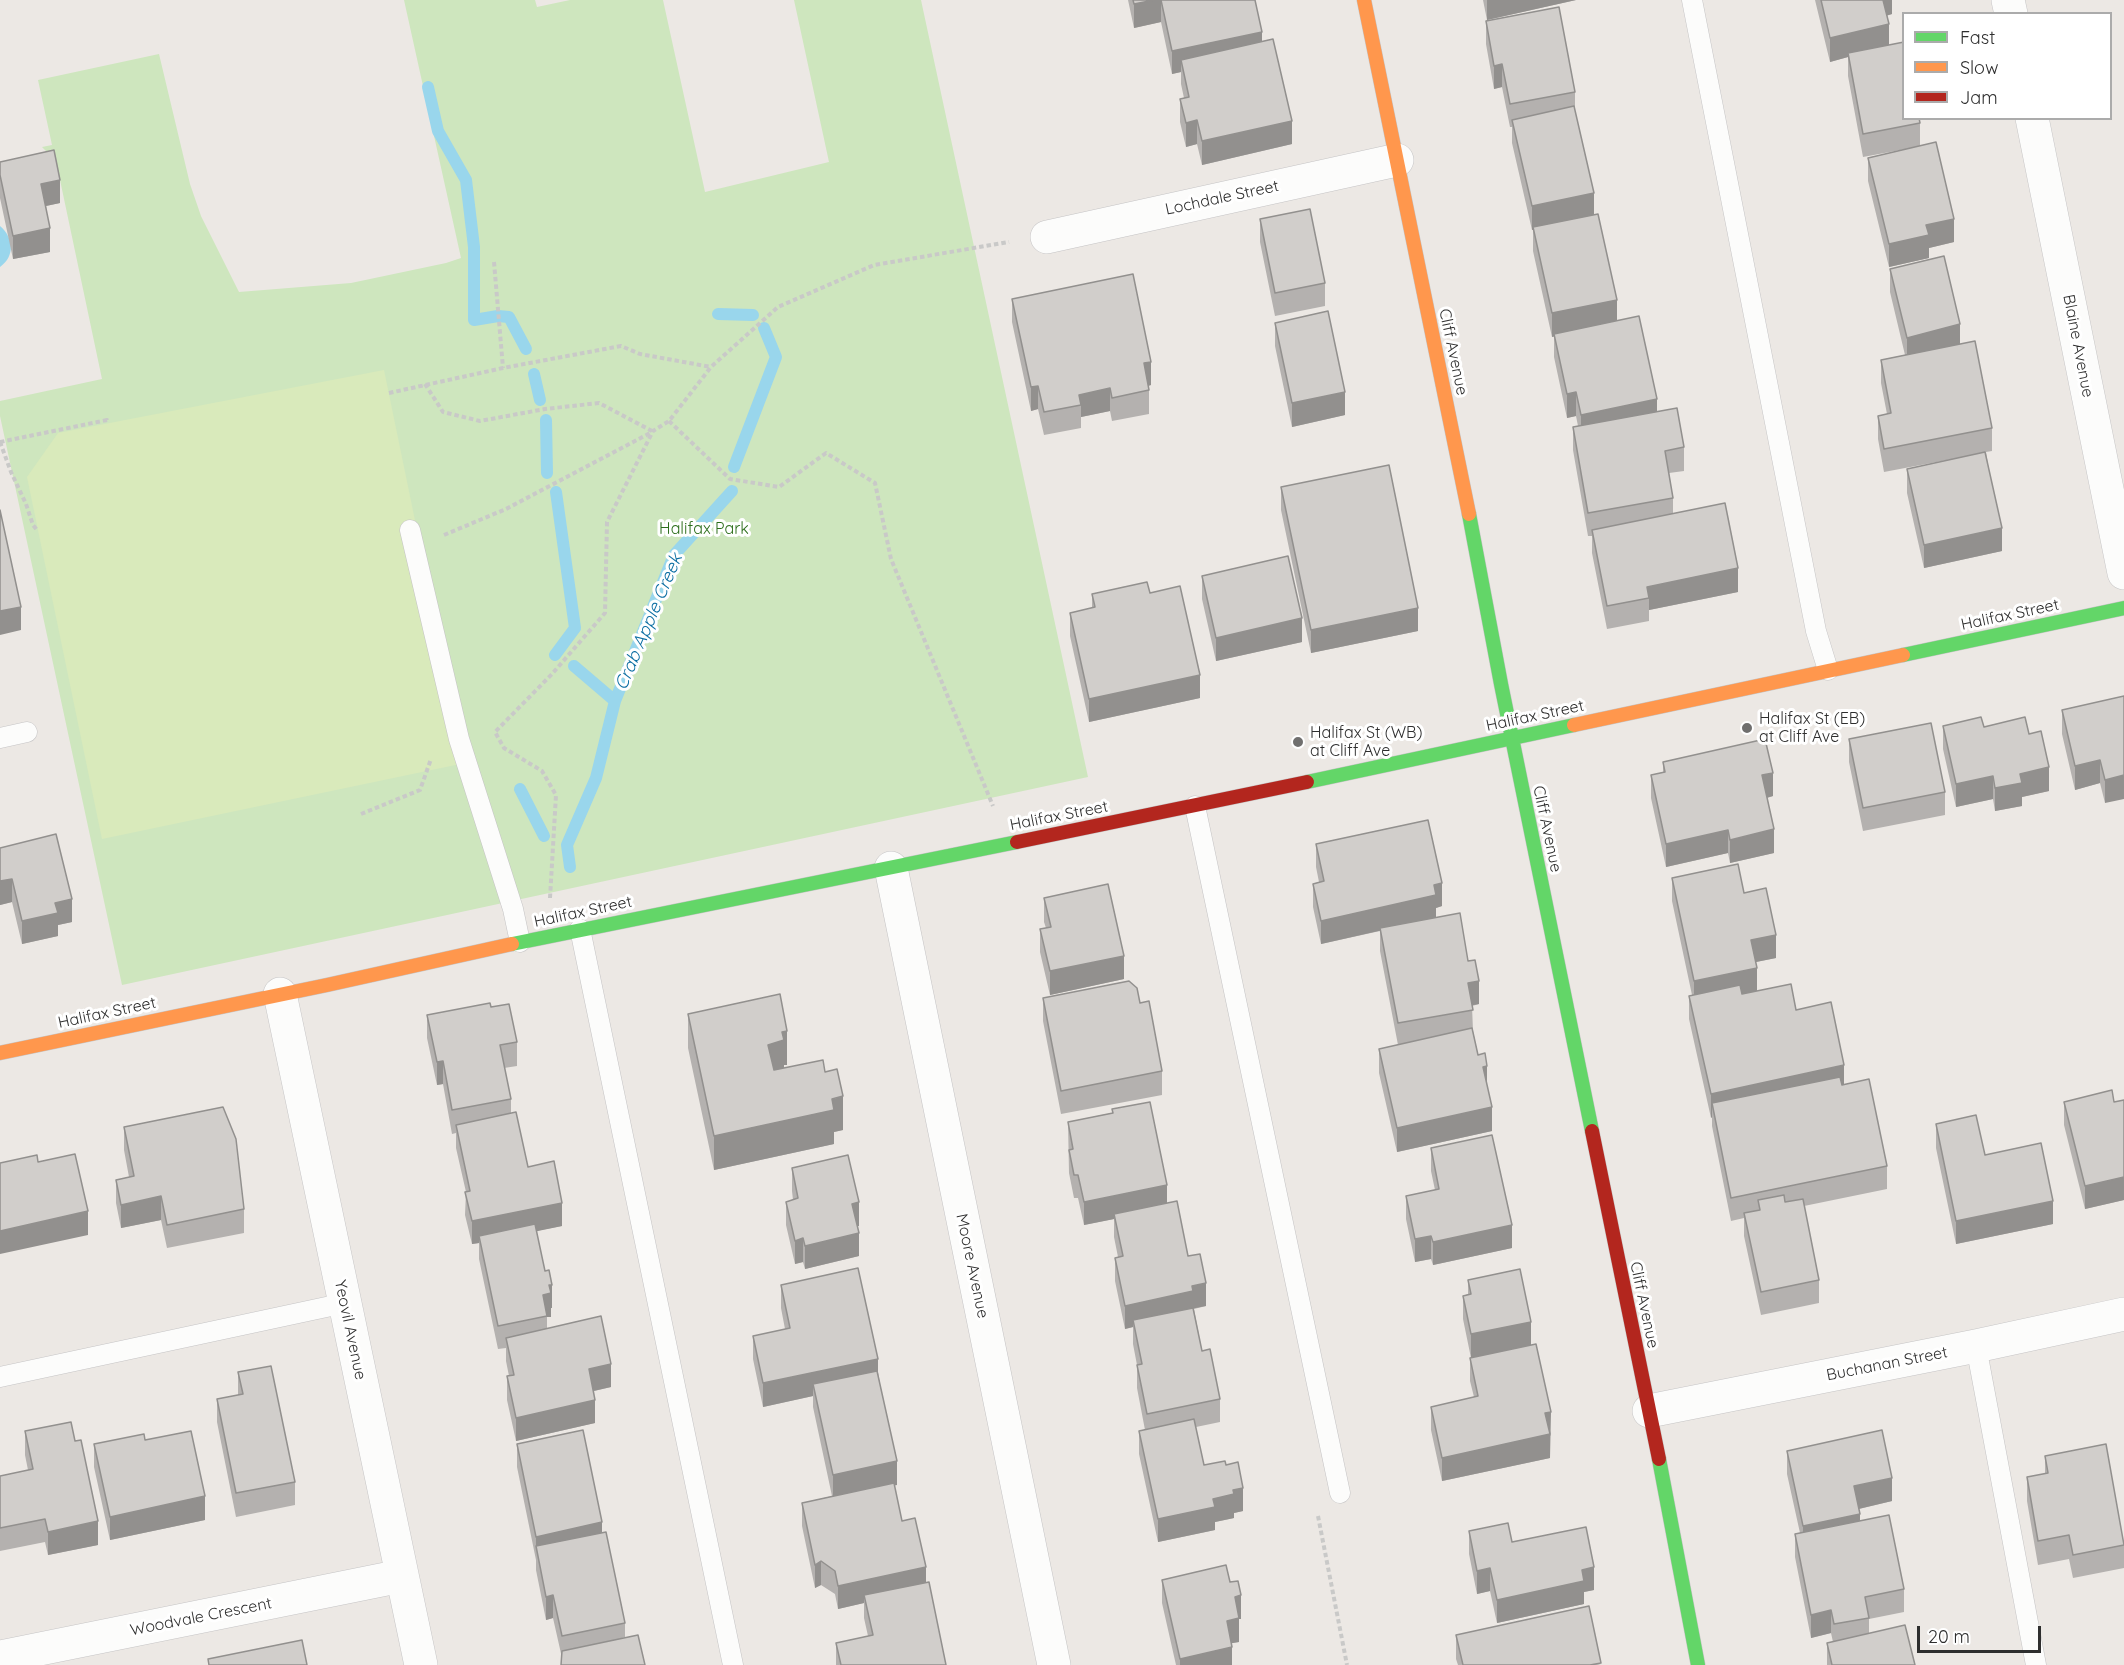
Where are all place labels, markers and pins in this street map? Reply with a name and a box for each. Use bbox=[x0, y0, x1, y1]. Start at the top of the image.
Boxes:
place label: Halifax St (EB) at Cliff Ave bbox=[1759, 709, 1865, 747]
marker: Halifax St (EB) at Cliff Ave bbox=[1740, 721, 1754, 735]
place label: Halifax St (WB) at Cliff Ave bbox=[1310, 723, 1423, 761]
marker: Halifax St (WB) at Cliff Ave bbox=[1291, 735, 1305, 749]

